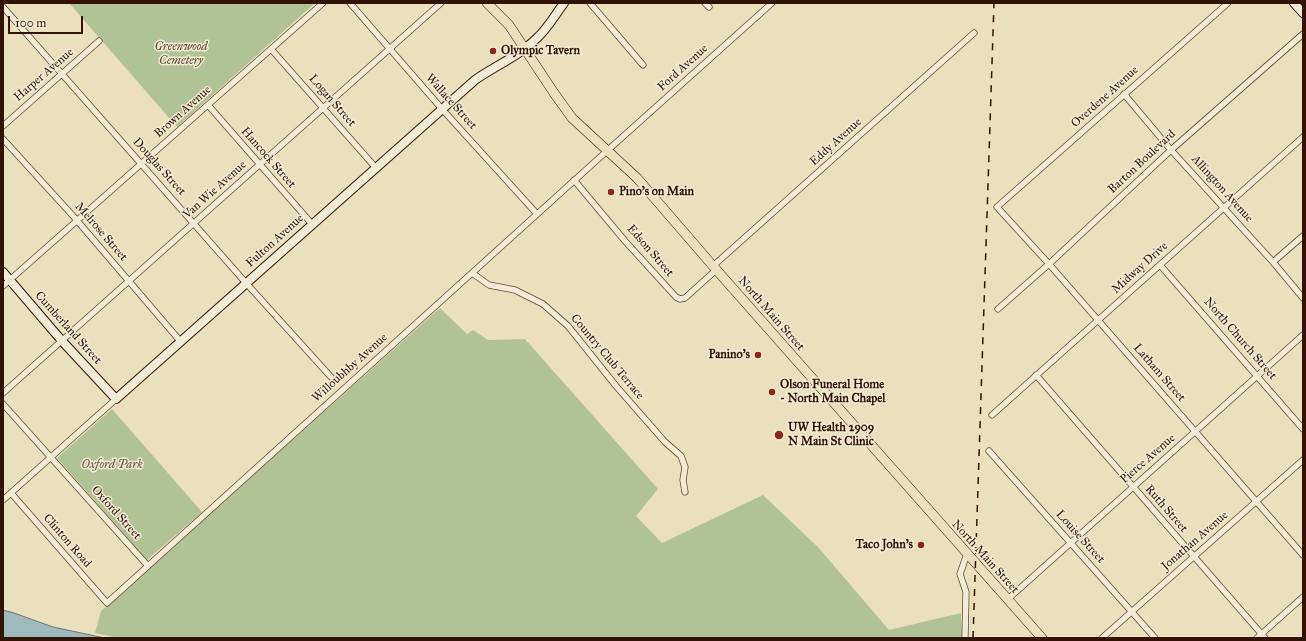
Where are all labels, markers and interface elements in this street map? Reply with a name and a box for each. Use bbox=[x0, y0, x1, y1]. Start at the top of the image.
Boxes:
scale bar bbox=[10, 8, 85, 34]
text: 100 m bbox=[15, 16, 46, 30]
park label: Greenwood Cemetery bbox=[154, 40, 208, 68]
street label: Ford Avenue bbox=[655, 42, 711, 94]
place label: Olympic Tavern bbox=[501, 44, 580, 58]
street label: Harper Avenue bbox=[11, 45, 77, 105]
marker: Olympic Tavern bbox=[488, 46, 498, 56]
street label: Overdene Avenue bbox=[1068, 63, 1142, 131]
street label: Wallace Street bbox=[422, 71, 480, 133]
street label: Logan Street bbox=[305, 72, 359, 130]
street label: Brown Avenue bbox=[152, 83, 214, 141]
street label: Eddy Avenue bbox=[807, 115, 865, 169]
street label: Hancock Street bbox=[238, 125, 298, 191]
street label: Barton Boulevard bbox=[1105, 127, 1179, 197]
street label: Douglas Street bbox=[129, 135, 189, 199]
street label: Allington Avenue bbox=[1188, 152, 1256, 226]
street label: Van Wie Avenue bbox=[181, 158, 249, 222]
place label: Pino's on Main bbox=[619, 185, 694, 199]
marker: Pino's on Main bbox=[606, 187, 616, 197]
street label: Melrose Street bbox=[72, 200, 130, 264]
street label: Fulton Avenue bbox=[243, 211, 307, 271]
street label: Edson Street bbox=[624, 222, 676, 280]
street label: Midway Drive bbox=[1109, 239, 1171, 297]
street label: North Main Street bbox=[735, 274, 807, 354]
street label: Cumberland Street bbox=[32, 289, 104, 367]
street label: North Church Street bbox=[1201, 295, 1279, 383]
street label: Country Club Terrace bbox=[567, 312, 647, 402]
street label: Willoubhby Avenue bbox=[310, 331, 390, 405]
street label: Latham Street bbox=[1130, 341, 1188, 405]
place label: Panino's bbox=[709, 348, 750, 362]
marker: Panino's bbox=[753, 350, 763, 360]
place label: Olson Funeral Home - North Main Chapel bbox=[780, 378, 886, 406]
marker: Olson Funeral Home - North Main Chapel bbox=[767, 387, 777, 397]
place label: UW Health 2909 N Main St Clinic bbox=[788, 421, 874, 449]
marker: UW Health 2909 N Main St Clinic bbox=[773, 429, 785, 441]
street label: Pierce Avenue bbox=[1118, 431, 1178, 487]
park label: Oxford Park bbox=[81, 458, 143, 472]
street label: Ruth Street bbox=[1142, 482, 1190, 536]
street label: Oxford Street bbox=[88, 483, 144, 543]
street label: Louise Street bbox=[1052, 507, 1108, 567]
street label: Jonathan Avenue bbox=[1159, 508, 1231, 574]
street label: Clinton Road bbox=[40, 511, 94, 571]
street label: North Main Street bbox=[948, 517, 1022, 597]
place label: Taco John's bbox=[856, 538, 913, 552]
marker: Taco John's bbox=[916, 540, 926, 550]

